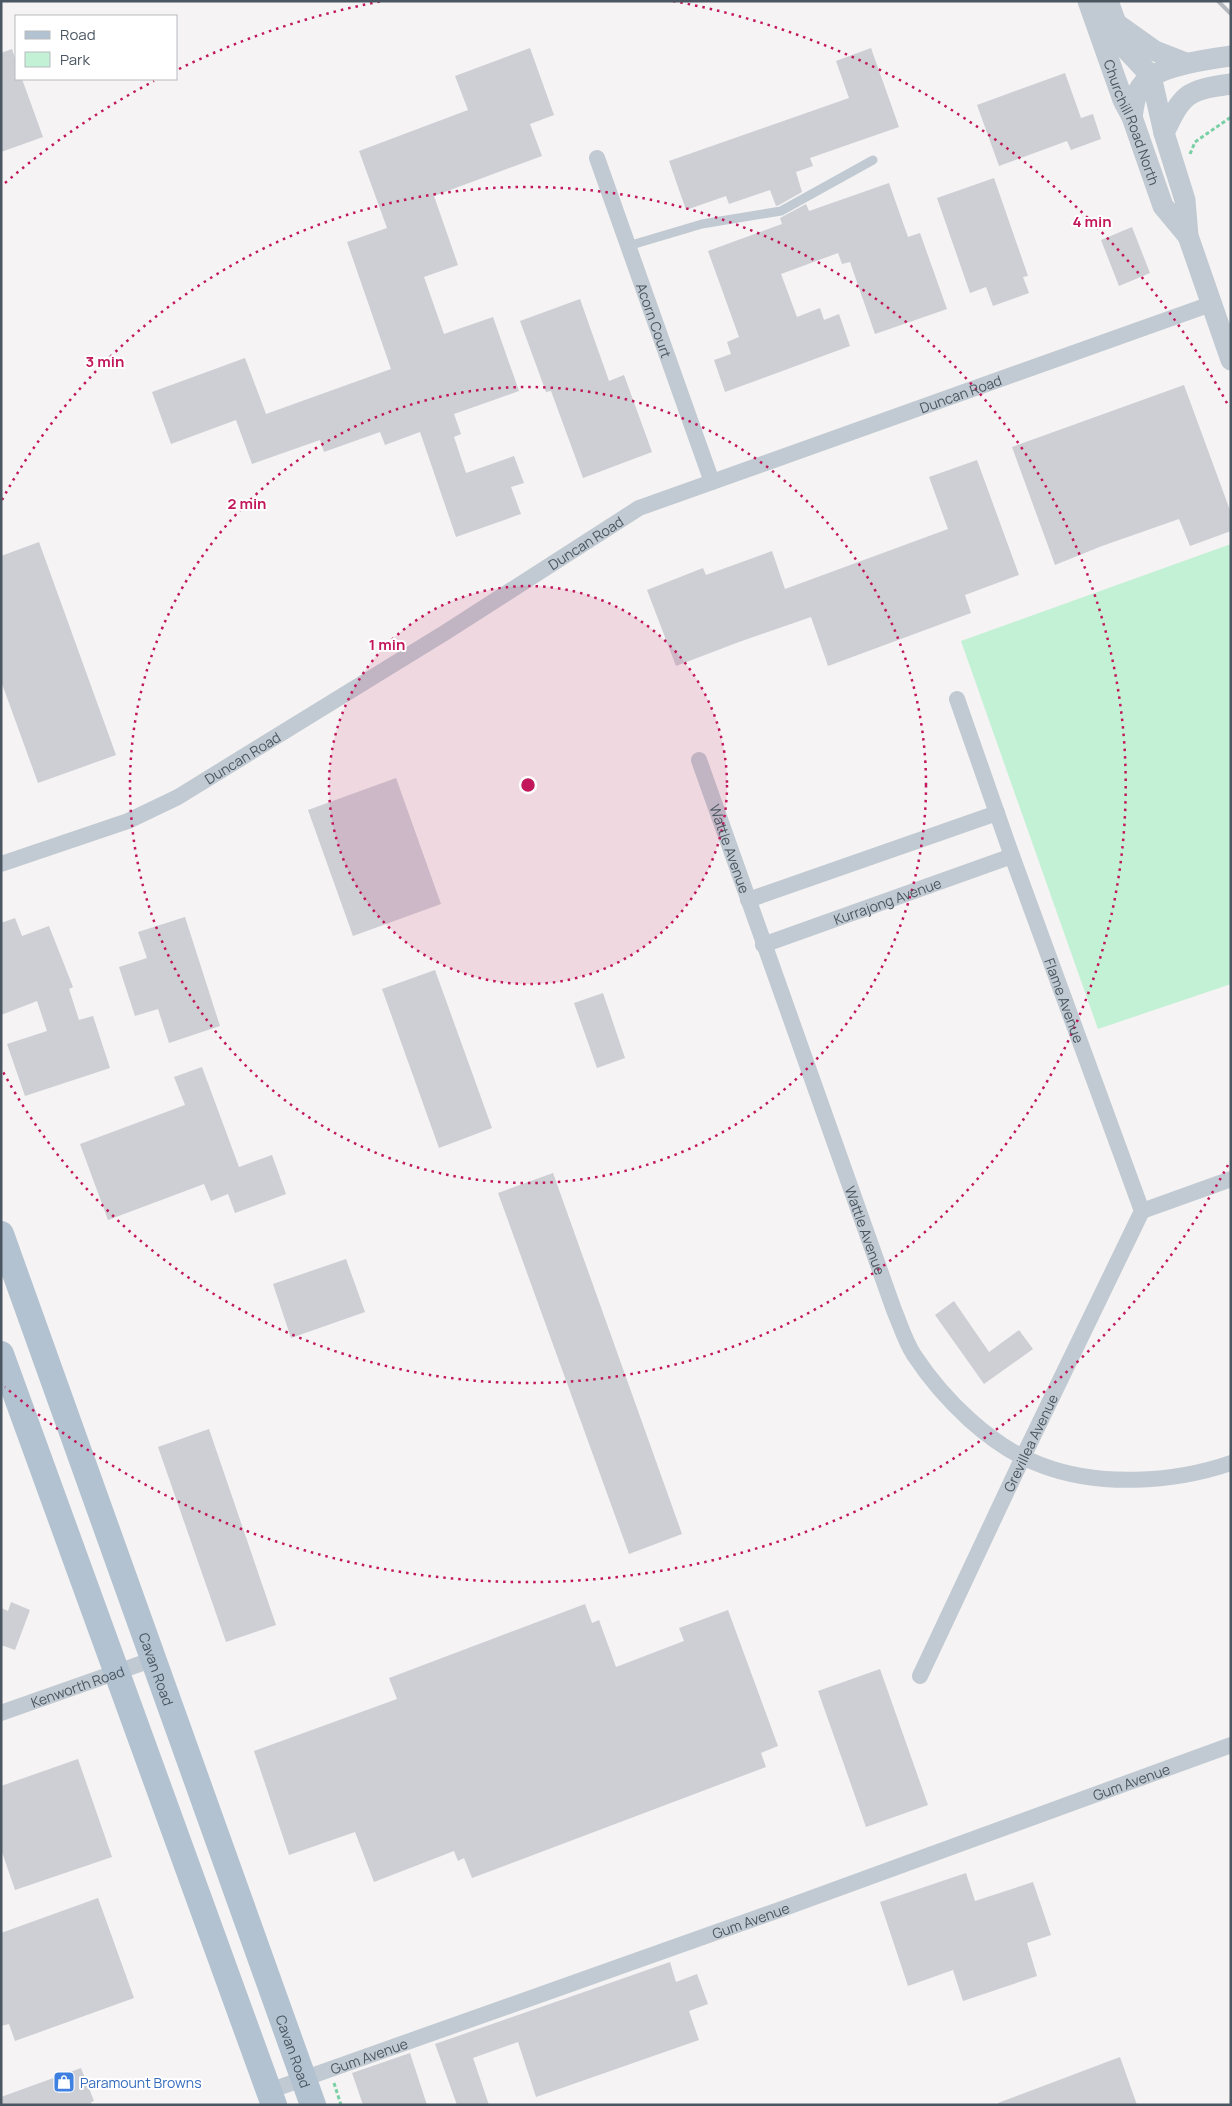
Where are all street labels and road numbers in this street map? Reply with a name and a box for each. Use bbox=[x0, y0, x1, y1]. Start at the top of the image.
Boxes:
street label: Churchill Road North bbox=[1100, 57, 1164, 188]
street label: Acorn Court bbox=[632, 280, 677, 360]
street label: Duncan Road bbox=[917, 370, 1004, 417]
street label: Duncan Road bbox=[544, 511, 627, 574]
street label: Duncan Road bbox=[201, 727, 284, 788]
street label: Wattle Avenue bbox=[706, 802, 755, 896]
street label: Kurrajong Avenue bbox=[831, 873, 944, 929]
street label: Flame Avenue bbox=[1041, 955, 1089, 1045]
street label: Wattle Avenue bbox=[841, 1183, 890, 1277]
street label: Grevillea Avenue bbox=[999, 1391, 1062, 1495]
street label: Cavan Road bbox=[135, 1630, 179, 1708]
street label: Kenworth Road bbox=[28, 1661, 127, 1711]
street label: Gum Avenue bbox=[1090, 1759, 1172, 1804]
street label: Gum Avenue bbox=[709, 1898, 792, 1943]
street label: Cavan Road bbox=[272, 2012, 316, 2090]
street label: Gum Avenue bbox=[328, 2033, 410, 2078]

